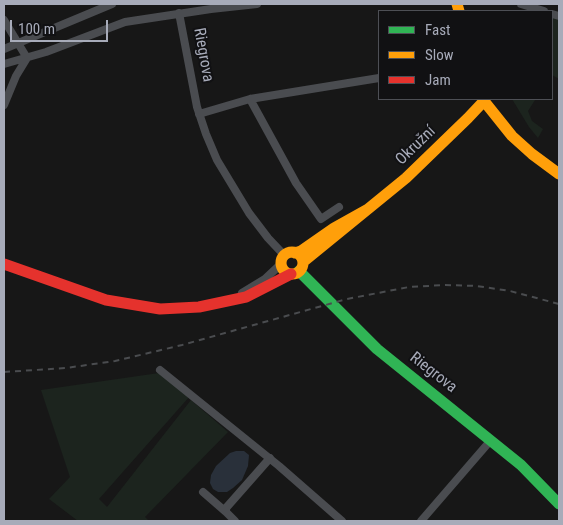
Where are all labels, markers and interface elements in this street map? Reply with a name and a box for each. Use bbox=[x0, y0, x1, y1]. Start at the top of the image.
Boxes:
scale bar bbox=[12, 10, 110, 42]
legend bbox=[378, 10, 553, 100]
text: 100 m bbox=[18, 20, 55, 38]
text: Fast bbox=[425, 21, 450, 39]
street label: Riegrova bbox=[189, 26, 217, 84]
text: Slow bbox=[425, 46, 454, 64]
text: Jam bbox=[425, 71, 451, 89]
street label: Okružní bbox=[392, 122, 440, 170]
street label: Riegrova bbox=[406, 349, 460, 397]

